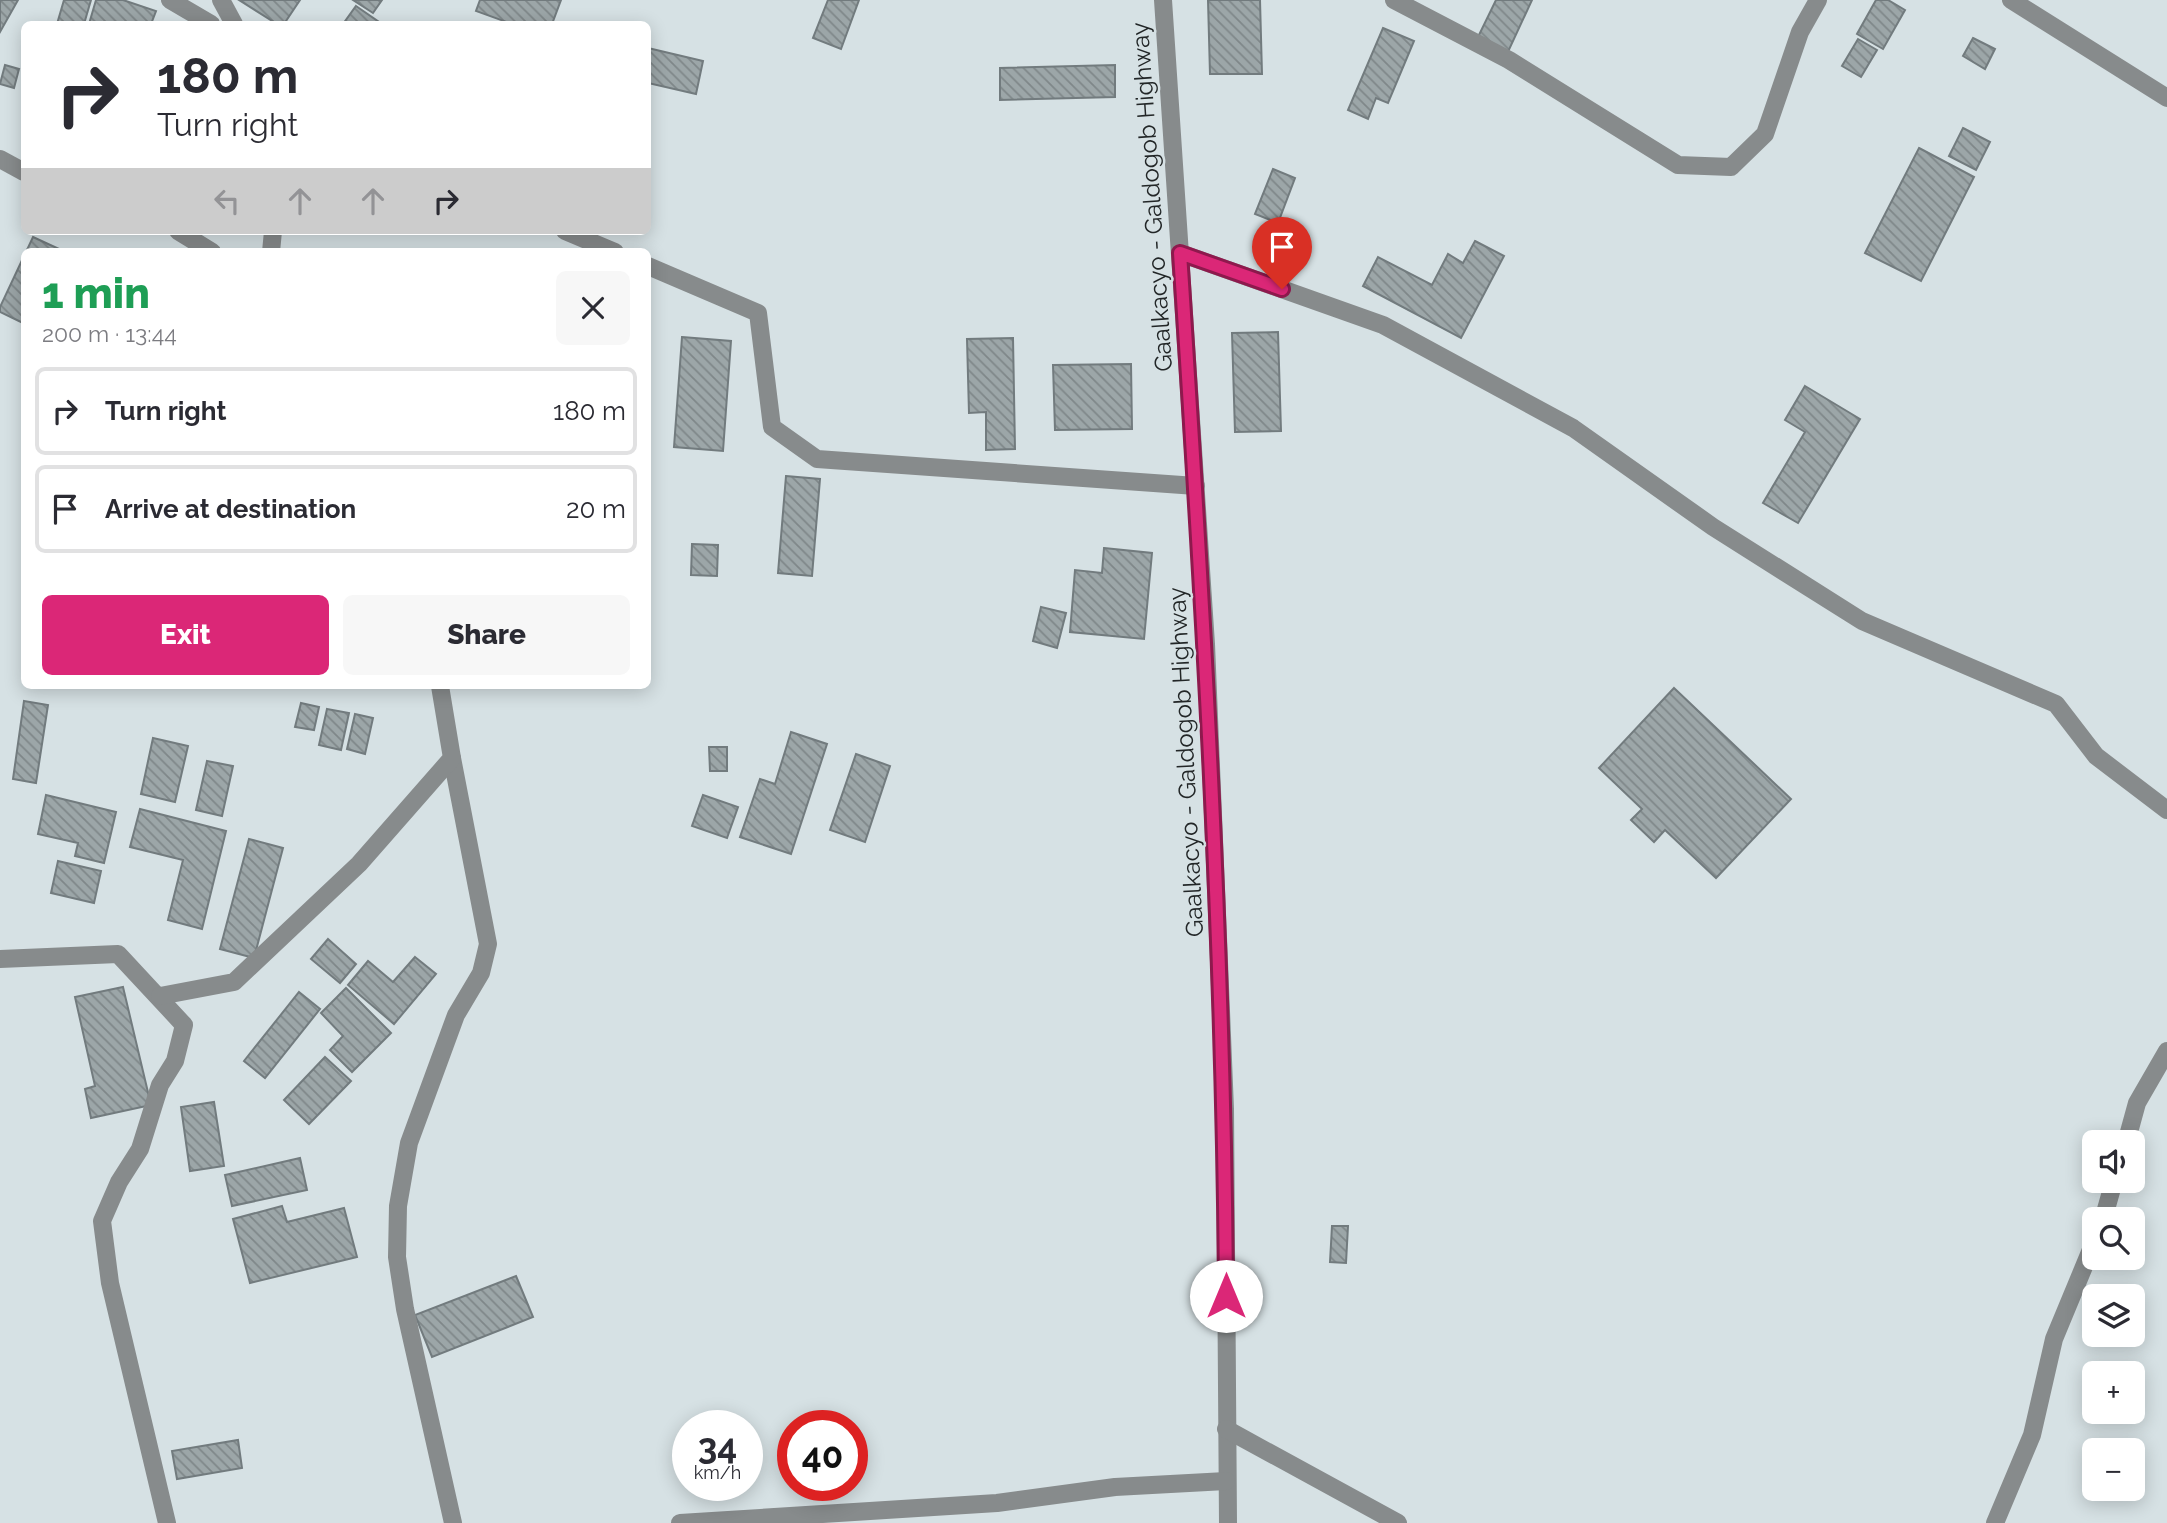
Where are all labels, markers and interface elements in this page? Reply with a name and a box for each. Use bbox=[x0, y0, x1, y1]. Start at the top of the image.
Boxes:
street label: Gaalkacyo - Galdogob Highway bbox=[1125, 21, 1178, 373]
text: 180 m bbox=[157, 47, 298, 104]
icon: right bbox=[42, 49, 133, 140]
text: Turn right bbox=[157, 106, 298, 143]
icon: left bbox=[208, 182, 246, 220]
icon: ahead bbox=[281, 182, 319, 220]
icon: ahead bbox=[354, 182, 392, 220]
icon: right bbox=[427, 182, 465, 220]
pin bbox=[1252, 217, 1312, 289]
icon: arrive bbox=[1263, 228, 1301, 266]
text: 1 min bbox=[42, 269, 150, 318]
button: close bbox=[556, 271, 630, 345]
text: 200 m · 13:44 bbox=[42, 320, 177, 347]
icon: right bbox=[46, 392, 84, 430]
text: Turn right bbox=[105, 396, 226, 426]
text: 180 m bbox=[553, 396, 626, 426]
icon: arrive bbox=[46, 490, 84, 528]
text: Arrive at destination bbox=[105, 494, 356, 524]
text: 20 m bbox=[566, 494, 626, 524]
street label: Gaalkacyo - Galdogob Highway bbox=[1162, 586, 1209, 938]
button: Exit bbox=[42, 595, 329, 675]
button: Share bbox=[343, 595, 630, 675]
map controls bbox=[2082, 1130, 2145, 1501]
button: sound bbox=[2082, 1130, 2145, 1193]
button: search bbox=[2082, 1207, 2145, 1270]
position arrow bbox=[1189, 1259, 1263, 1333]
button: layers bbox=[2082, 1284, 2145, 1347]
button: + bbox=[2082, 1361, 2145, 1424]
speed limit sign: 40 bbox=[777, 1410, 868, 1501]
text: 34 bbox=[698, 1426, 737, 1467]
button: − bbox=[2082, 1438, 2145, 1501]
text: km/h bbox=[694, 1462, 741, 1483]

